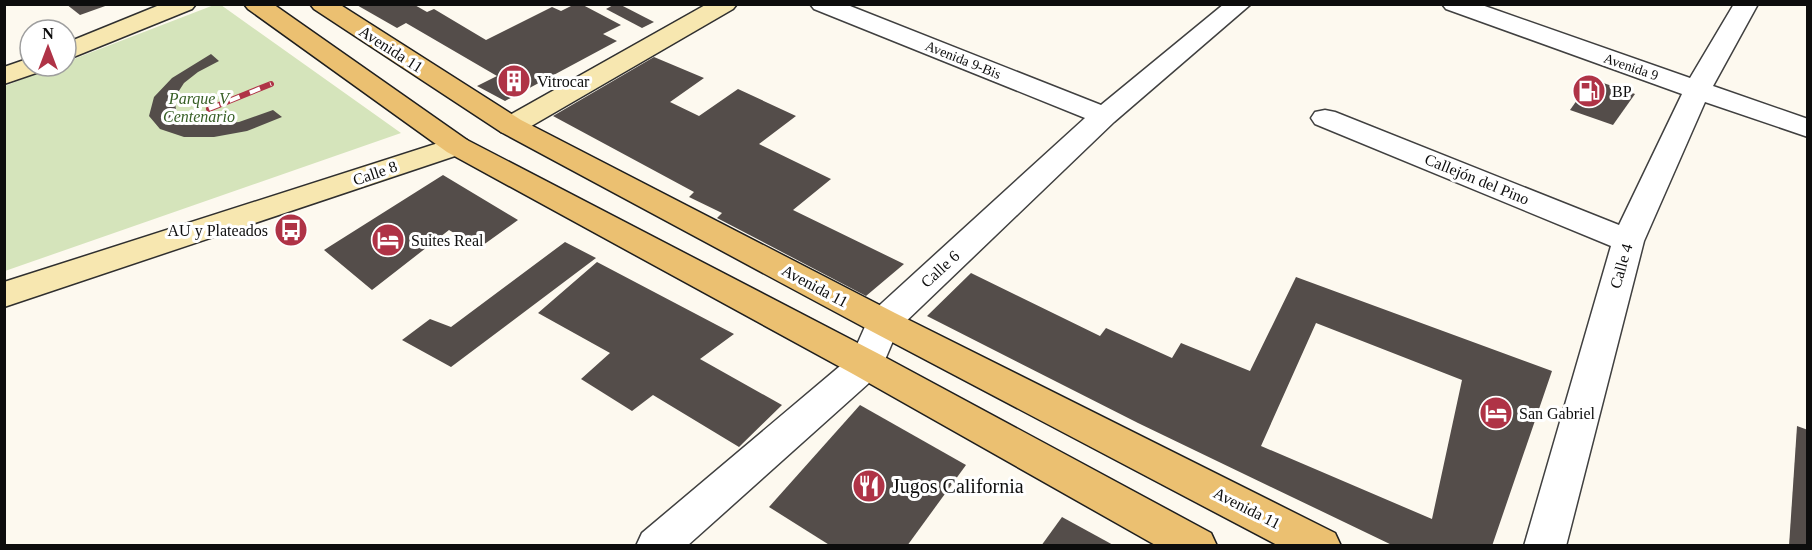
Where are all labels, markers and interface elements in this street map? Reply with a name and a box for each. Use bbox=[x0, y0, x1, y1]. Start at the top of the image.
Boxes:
north arrow bbox=[18, 18, 78, 78]
street label: Avenida 11 bbox=[356, 22, 426, 76]
text: N bbox=[42, 25, 54, 42]
street label: Avenida 9-Bis bbox=[923, 38, 1003, 82]
street label: Avenida 9 bbox=[1602, 51, 1660, 83]
building icon: Vitrocar bbox=[496, 63, 532, 99]
place label: Vitrocar bbox=[537, 73, 590, 90]
fuel station icon: BP bbox=[1571, 73, 1607, 109]
place label: BP bbox=[1612, 83, 1632, 100]
park label: Parque V Centenario bbox=[163, 90, 235, 125]
street label: Callejón del Pino bbox=[1422, 150, 1532, 209]
street label: Calle 8 bbox=[351, 158, 399, 188]
bus stop icon: AU y Plateados bbox=[273, 212, 309, 248]
place label: AU y Plateados bbox=[168, 222, 268, 240]
hotel icon: Suites Real bbox=[370, 222, 406, 258]
place label: Suites Real bbox=[411, 232, 484, 249]
street label: Calle 4 bbox=[1607, 242, 1635, 290]
street label: Calle 6 bbox=[917, 247, 963, 291]
street label: Avenida 11 bbox=[779, 261, 851, 311]
hotel icon: San Gabriel bbox=[1478, 395, 1514, 431]
place label: San Gabriel bbox=[1519, 405, 1596, 422]
restaurant icon: Jugos California bbox=[851, 468, 887, 504]
place label: Jugos California bbox=[892, 475, 1024, 498]
street label: Avenida 11 bbox=[1211, 484, 1283, 532]

